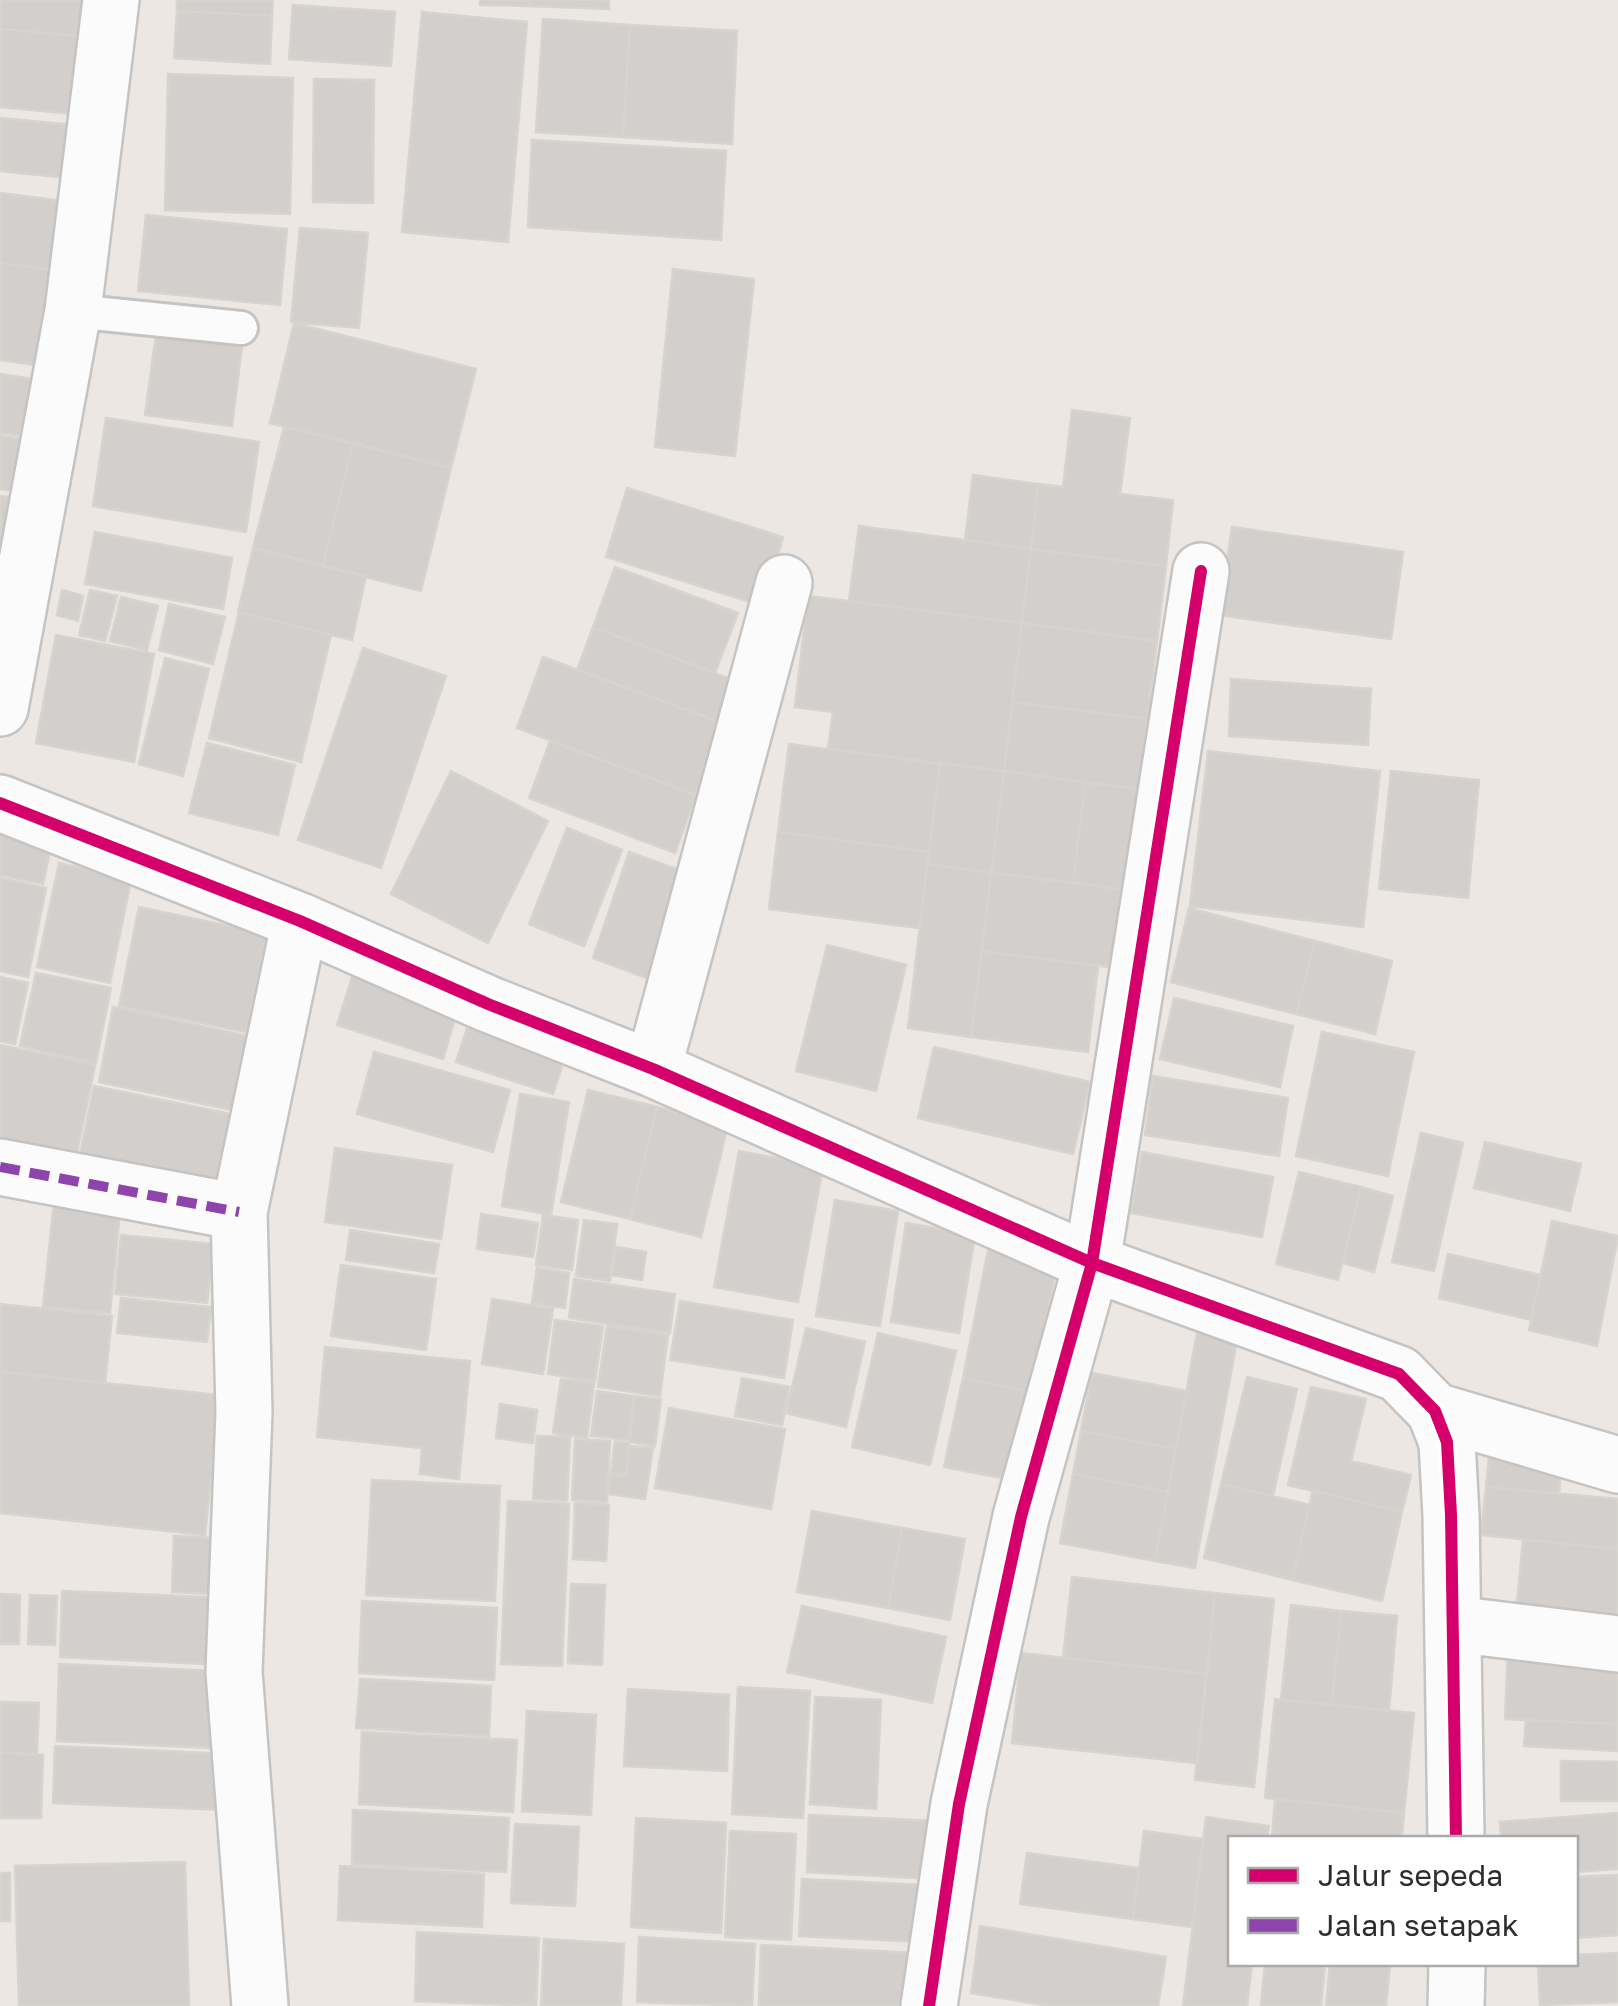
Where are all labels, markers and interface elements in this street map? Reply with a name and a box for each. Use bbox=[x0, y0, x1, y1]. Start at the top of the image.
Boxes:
legend bbox=[1228, 1836, 1578, 1966]
text: Jalur sepeda bbox=[1318, 1857, 1503, 1893]
text: Jalan setapak bbox=[1318, 1907, 1519, 1943]

